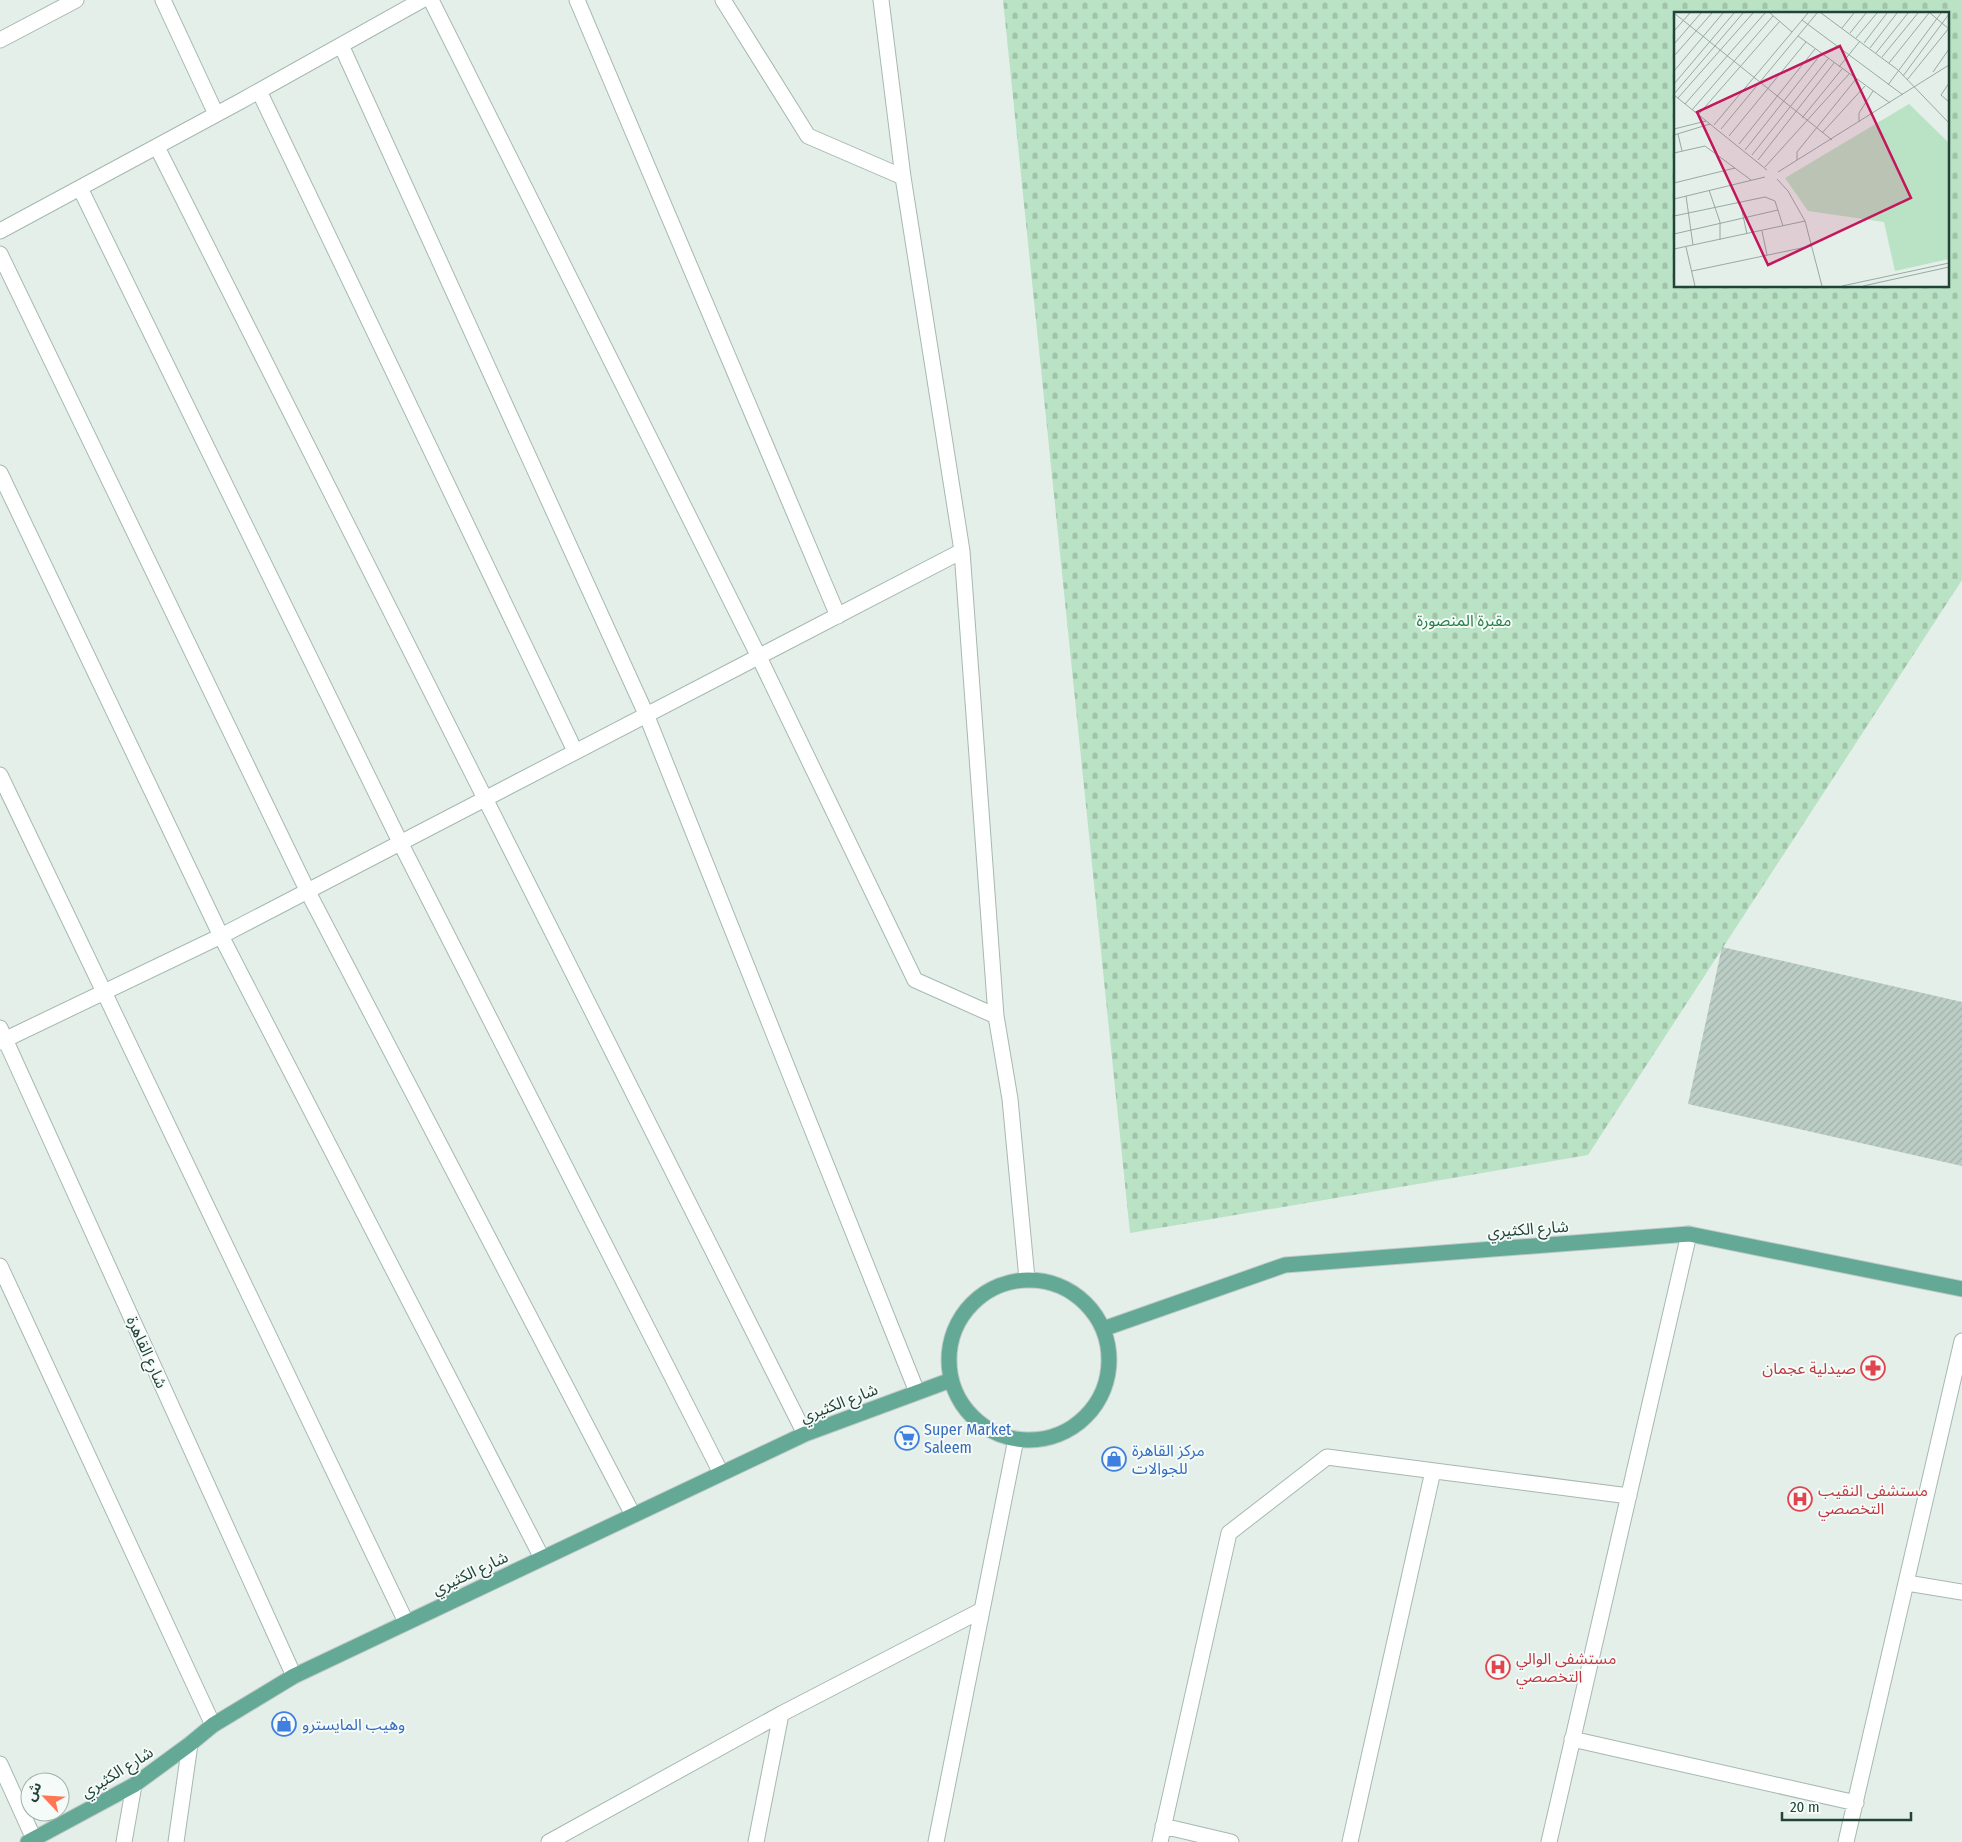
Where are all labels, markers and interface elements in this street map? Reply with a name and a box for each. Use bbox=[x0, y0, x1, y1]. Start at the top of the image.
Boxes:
inset map bbox=[1674, 12, 1950, 288]
park label: مقبرة المنصورة bbox=[1417, 611, 1511, 630]
street label: شارع الكثيري bbox=[1487, 1217, 1570, 1244]
street label: شارع القاهرة bbox=[120, 1313, 171, 1392]
pharmacy icon: صيدلية عجمان bbox=[1860, 1355, 1886, 1381]
place label: صيدلية عجمان bbox=[1762, 1359, 1856, 1378]
street label: شارع الكثيري bbox=[798, 1380, 882, 1429]
place label: Super Market Saleem bbox=[924, 1420, 1012, 1457]
supermarket icon: Super Market Saleem bbox=[894, 1425, 920, 1451]
place label: مركز القاهرة للجوالات bbox=[1132, 1441, 1205, 1478]
shop icon: مركز القاهرة للجوالات bbox=[1101, 1446, 1127, 1472]
place label: مستشفى النقيب التخصصي bbox=[1818, 1481, 1928, 1520]
hospital icon: مستشفى النقيب التخصصي bbox=[1787, 1486, 1813, 1512]
street label: شارع الكثيري bbox=[429, 1547, 512, 1602]
place label: مستشفى الوالي التخصصي bbox=[1516, 1649, 1616, 1688]
hospital icon: مستشفى الوالي التخصصي bbox=[1485, 1654, 1511, 1680]
shop icon: وهيب المايسترو bbox=[271, 1711, 297, 1737]
place label: وهيب المايسترو bbox=[302, 1715, 405, 1734]
street label: شارع الكثيري bbox=[77, 1742, 158, 1804]
north arrow bbox=[20, 1772, 70, 1822]
text: ش bbox=[22, 1779, 45, 1804]
scale bar bbox=[1782, 1790, 1911, 1822]
text: 20 m bbox=[1790, 1798, 1820, 1816]

